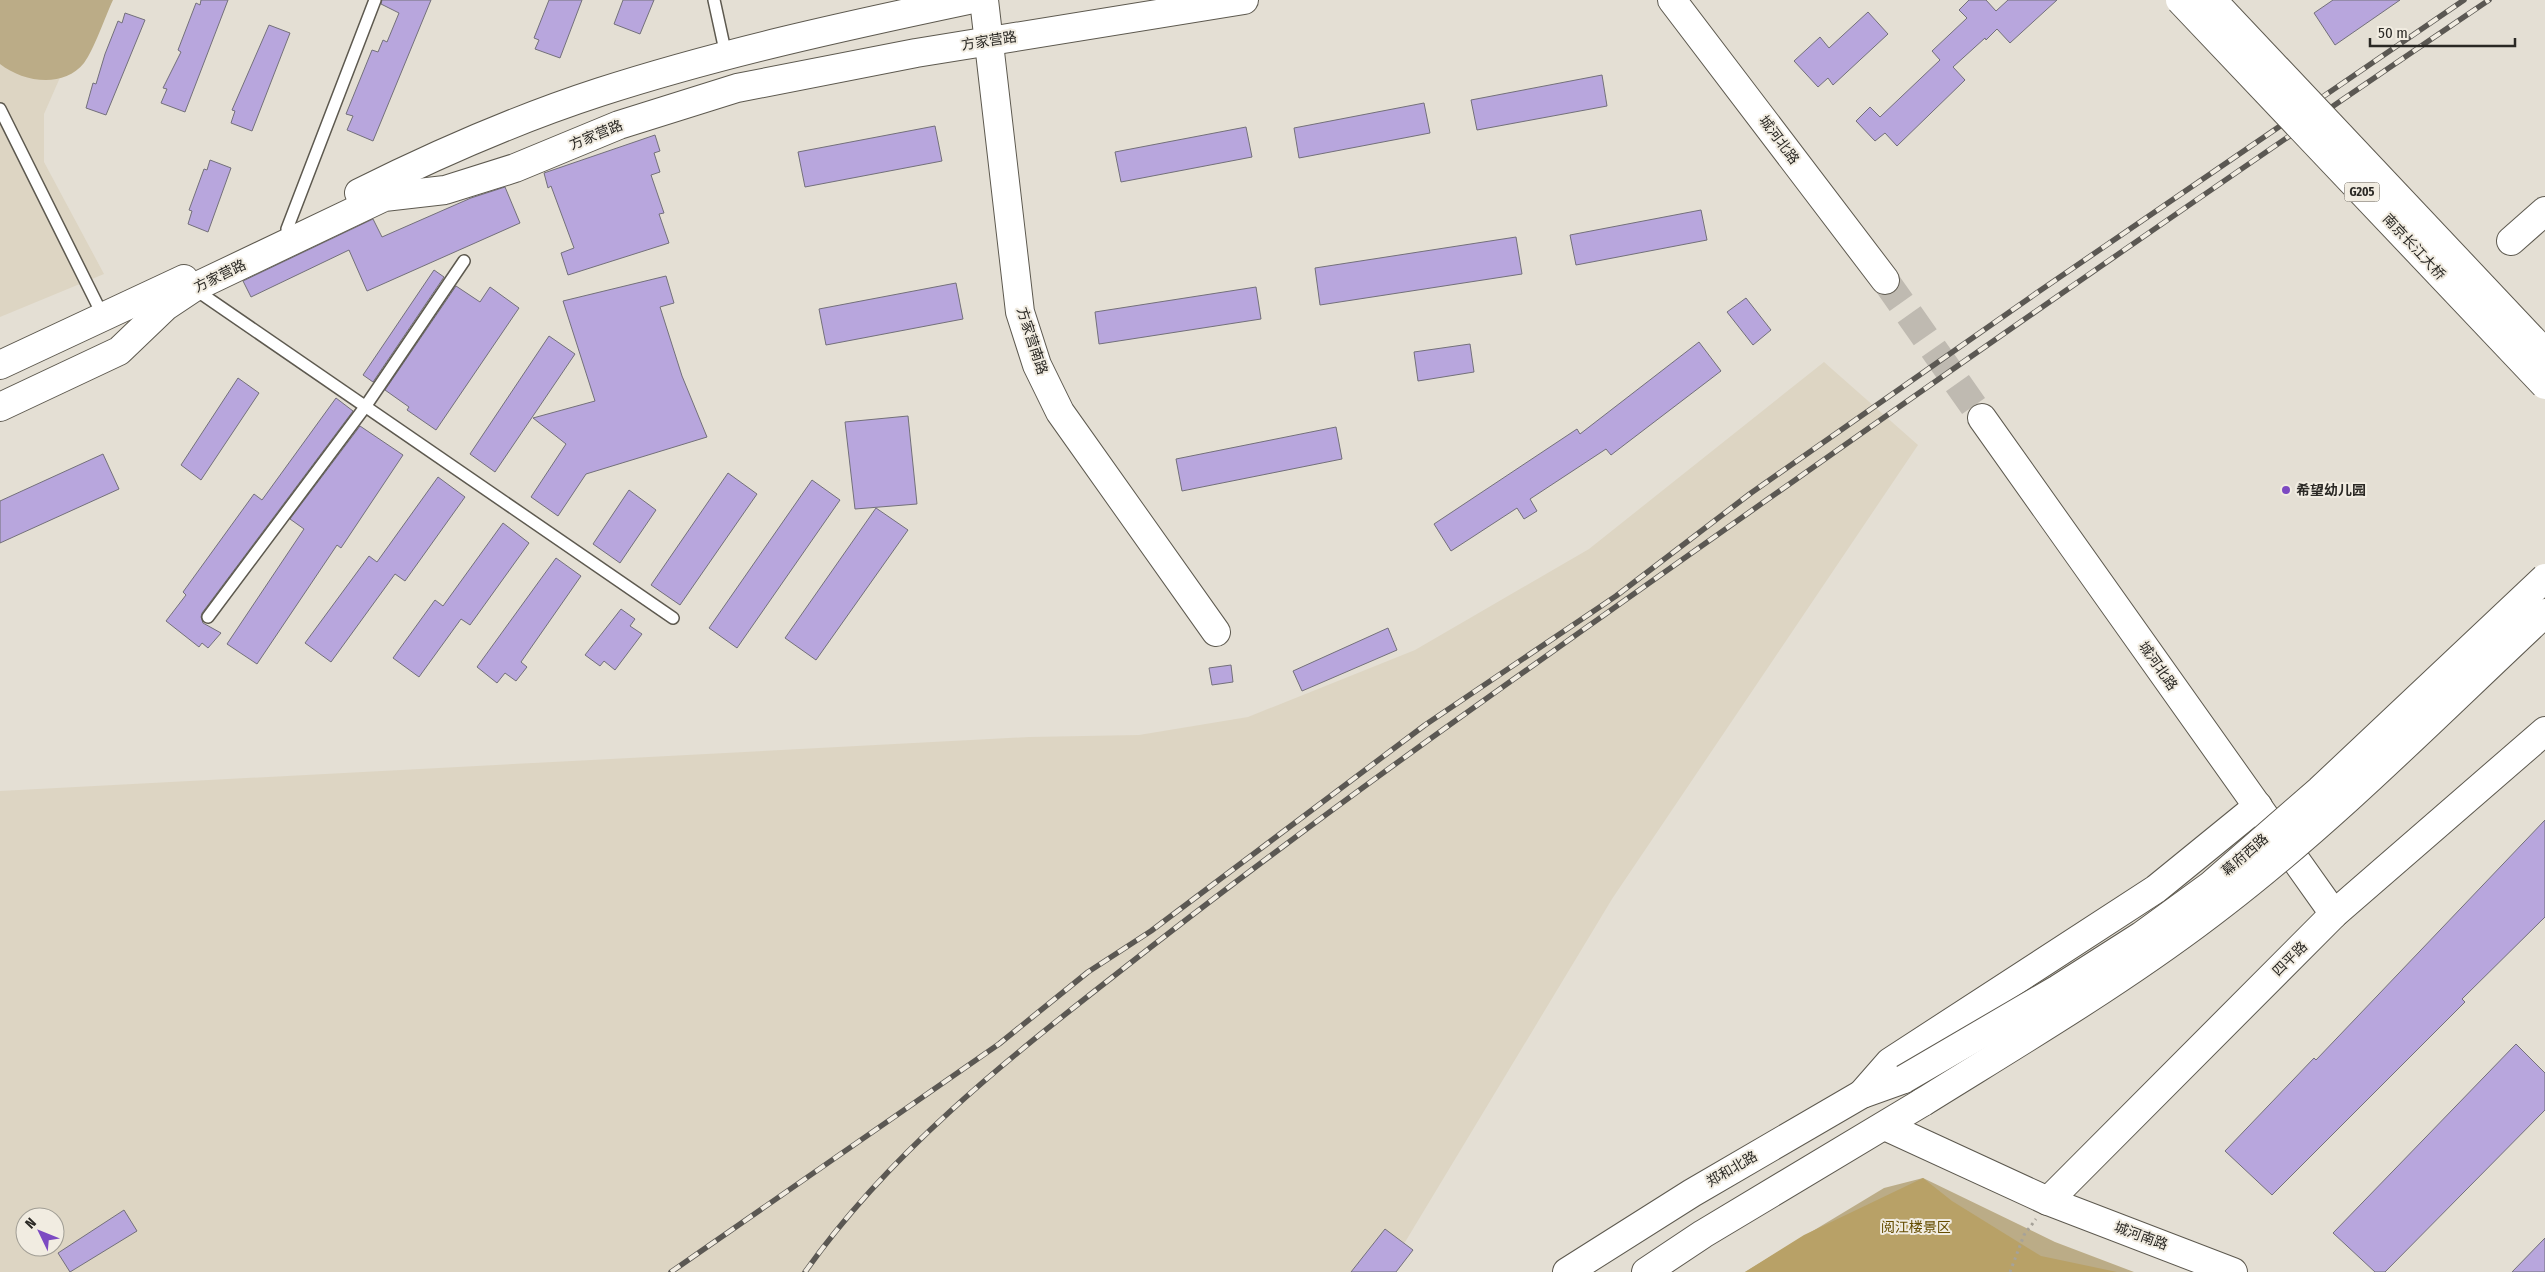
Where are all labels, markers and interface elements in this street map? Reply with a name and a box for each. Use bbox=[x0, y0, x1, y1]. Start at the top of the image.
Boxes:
scale bar bbox=[2370, 15, 2515, 47]
text: 50 m bbox=[2378, 24, 2408, 42]
street label: 方家营路 bbox=[960, 28, 1018, 54]
street label: 城河北路 bbox=[1755, 113, 1803, 167]
street label: 方家营路 bbox=[567, 117, 625, 153]
road number: G205 bbox=[2344, 182, 2380, 202]
street label: 南京长江大桥 bbox=[2379, 210, 2449, 284]
street label: 方家营路 bbox=[191, 256, 249, 296]
street label: 方家营南路 bbox=[1013, 305, 1051, 377]
place label: 希望幼儿园 bbox=[2296, 482, 2366, 499]
marker: 希望幼儿园 bbox=[2280, 484, 2292, 496]
street label: 城河北路 bbox=[2135, 638, 2181, 694]
street label: 幕府西路 bbox=[2218, 830, 2272, 880]
street label: 四平路 bbox=[2269, 938, 2311, 980]
street label: 郑和北路 bbox=[1704, 1148, 1760, 1190]
north arrow bbox=[15, 1207, 65, 1257]
text: N bbox=[22, 1215, 40, 1232]
street label: 城河南路 bbox=[2112, 1218, 2170, 1254]
park label: 阅江楼景区 bbox=[1881, 1219, 1951, 1236]

